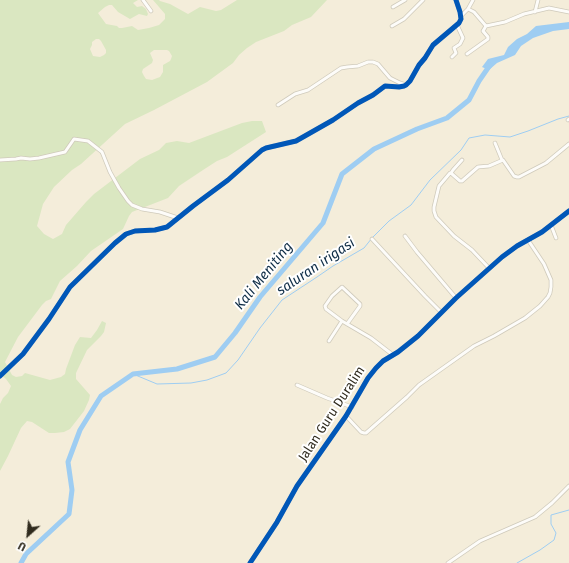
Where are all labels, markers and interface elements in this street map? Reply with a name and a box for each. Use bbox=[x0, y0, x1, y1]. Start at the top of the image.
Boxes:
water label: saluran irigasi bbox=[274, 235, 358, 299]
water label: Kali Meniting bbox=[231, 239, 297, 313]
street label: Jalan Guru Duralim bbox=[295, 363, 369, 465]
north arrow bbox=[8, 515, 48, 555]
text: U bbox=[16, 539, 28, 554]

